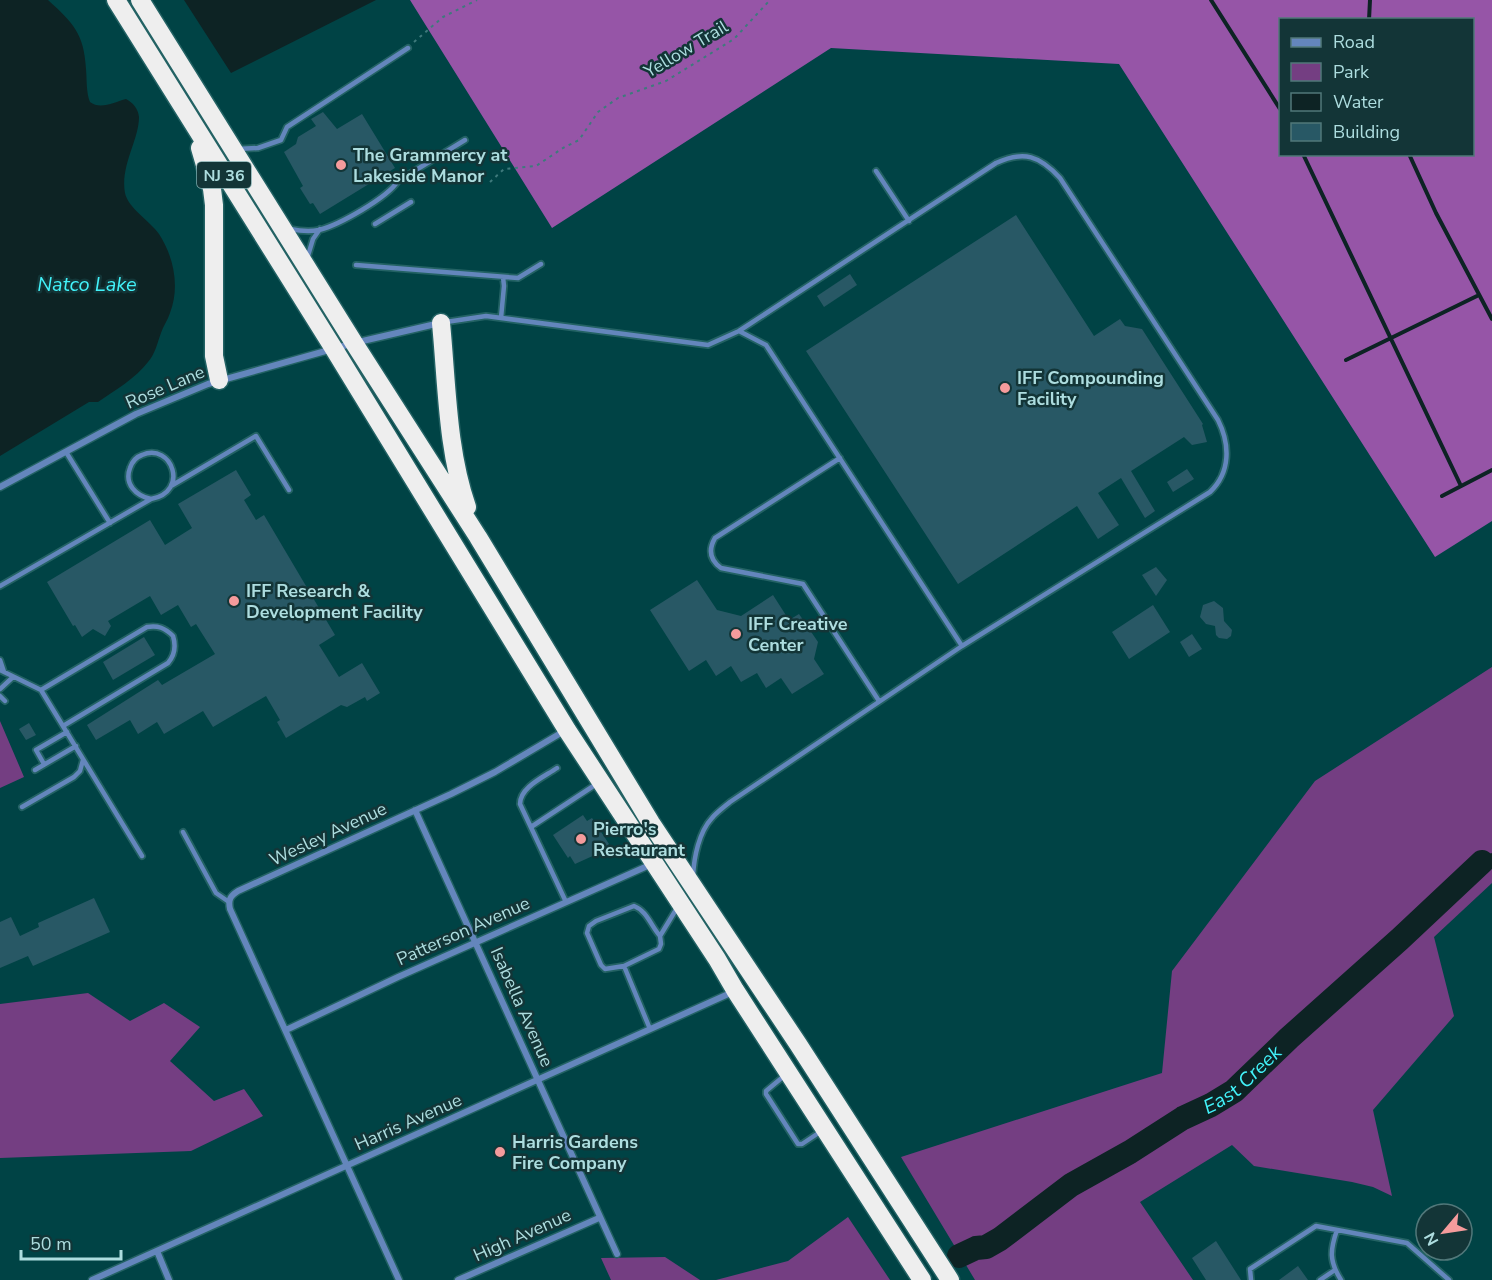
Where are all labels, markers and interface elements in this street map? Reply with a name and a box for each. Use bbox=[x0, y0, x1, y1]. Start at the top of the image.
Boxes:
street label: Yellow Trail bbox=[639, 14, 733, 84]
legend bbox=[1279, 18, 1474, 156]
text: Road bbox=[1333, 30, 1375, 54]
text: Park bbox=[1333, 60, 1370, 84]
text: Water bbox=[1333, 90, 1384, 114]
text: Building bbox=[1333, 120, 1400, 144]
place label: The Grammercy at Lakeside Manor bbox=[353, 143, 507, 188]
marker: The Grammercy at Lakeside Manor bbox=[334, 158, 348, 172]
road number: NJ 36 bbox=[197, 162, 251, 188]
water label: Natco Lake bbox=[37, 271, 137, 298]
street label: Rose Lane bbox=[122, 360, 208, 414]
place label: IFF Compounding Facility bbox=[1017, 366, 1164, 411]
marker: IFF Compounding Facility bbox=[998, 381, 1012, 395]
place label: IFF Research & Development Facility bbox=[246, 579, 423, 624]
marker: IFF Research & Development Facility bbox=[227, 594, 241, 608]
place label: IFF Creative Center bbox=[748, 612, 848, 657]
marker: IFF Creative Center bbox=[729, 627, 743, 641]
street label: Wesley Avenue bbox=[265, 796, 391, 872]
place label: Pierro's Restaurant bbox=[593, 817, 685, 862]
marker: Pierro's Restaurant bbox=[574, 832, 588, 846]
street label: Patterson Avenue bbox=[393, 891, 533, 971]
street label: Isabella Avenue bbox=[485, 943, 559, 1071]
water label: East Creek bbox=[1199, 1038, 1289, 1121]
street label: Harris Avenue bbox=[351, 1088, 465, 1156]
place label: Harris Gardens Fire Company bbox=[512, 1130, 638, 1175]
marker: Harris Gardens Fire Company bbox=[493, 1145, 507, 1159]
north arrow bbox=[1414, 1202, 1474, 1262]
street label: High Avenue bbox=[469, 1203, 575, 1267]
scale bar bbox=[21, 1223, 122, 1261]
text: N bbox=[1419, 1228, 1444, 1249]
text: 50 m bbox=[30, 1232, 72, 1256]

